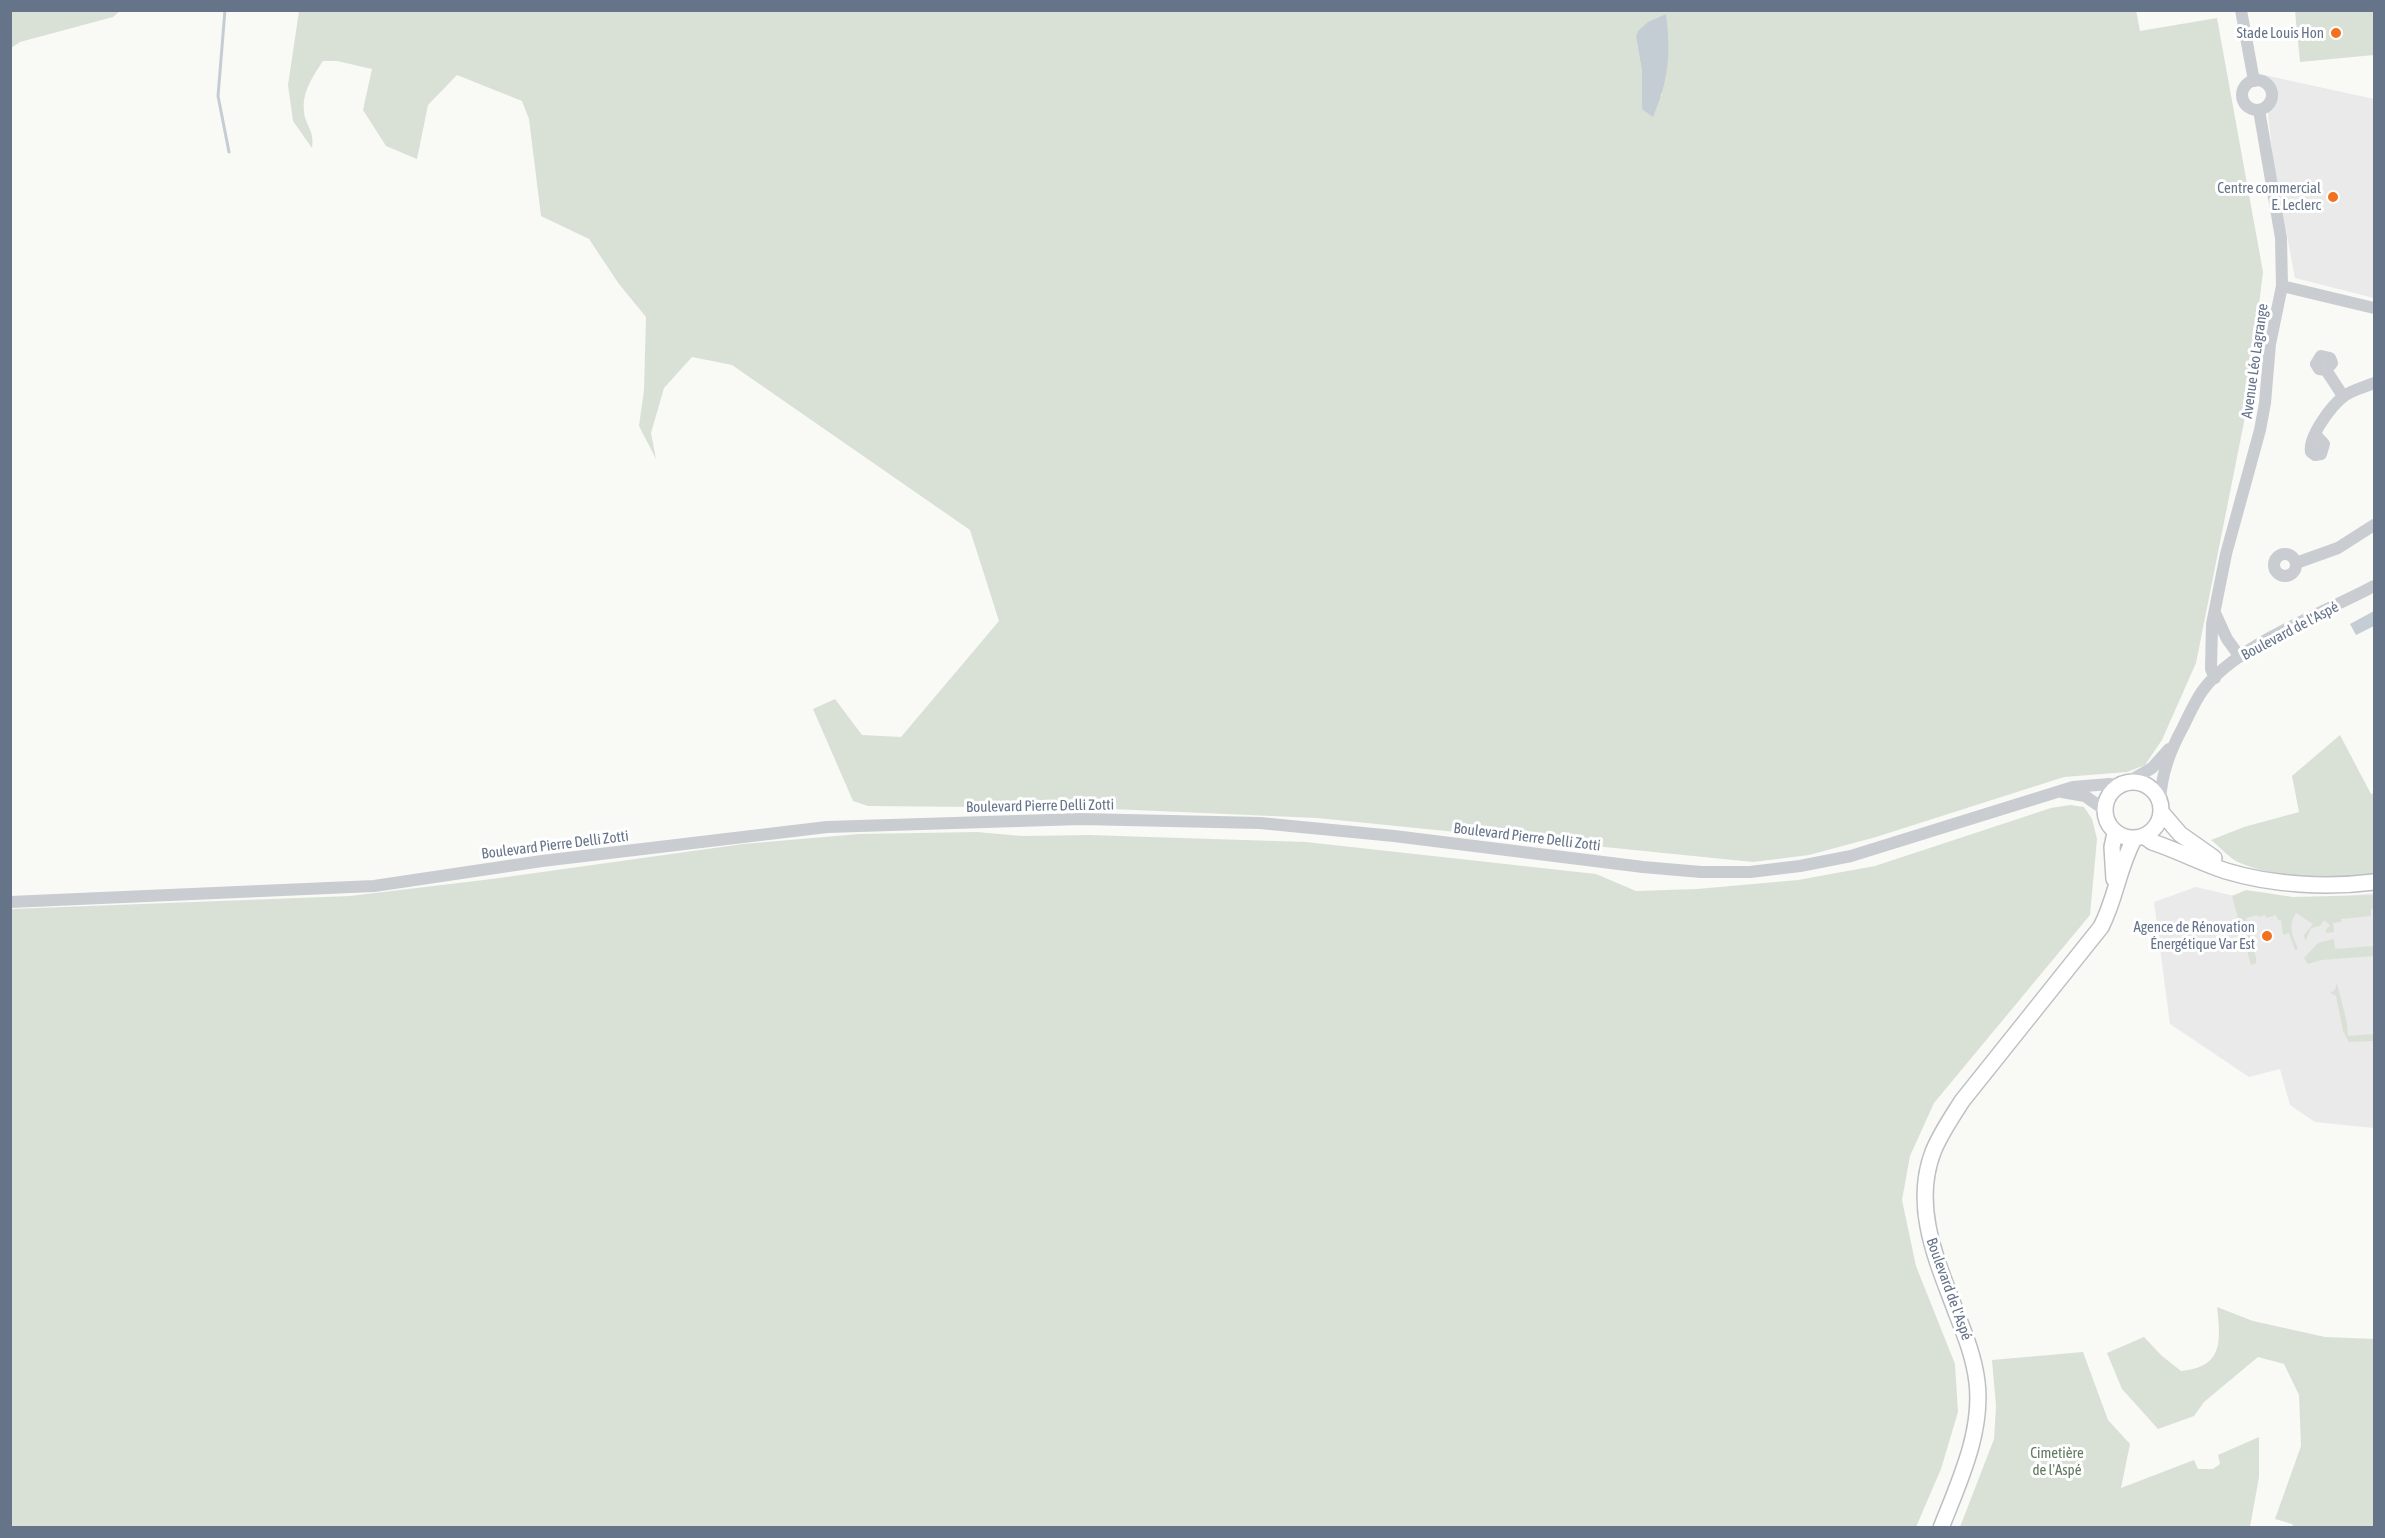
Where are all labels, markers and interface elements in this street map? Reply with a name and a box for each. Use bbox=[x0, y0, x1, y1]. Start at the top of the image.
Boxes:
place label: Stade Louis Hon bbox=[2236, 24, 2324, 42]
marker: Stade Louis Hon bbox=[2329, 26, 2343, 40]
place label: Centre commercial E. Leclerc bbox=[2217, 179, 2321, 214]
marker: Centre commercial E. Leclerc bbox=[2326, 190, 2340, 204]
street label: Avenue Léo Lagrange bbox=[2238, 302, 2272, 420]
street label: Boulevard de l'Aspé bbox=[2238, 598, 2342, 664]
street label: Boulevard Pierre Delli Zotti bbox=[966, 796, 1114, 816]
street label: Boulevard Pierre Delli Zotti bbox=[1452, 819, 1602, 855]
street label: Boulevard Pierre Delli Zotti bbox=[480, 827, 630, 863]
place label: Agence de Rénovation Énergétique Var Est bbox=[2133, 918, 2255, 953]
marker: Agence de Rénovation Énergétique Var Est bbox=[2260, 929, 2274, 943]
street label: Boulevard de l'Aspé bbox=[1922, 1235, 1976, 1343]
park label: Cimetière de l'Aspé bbox=[2030, 1444, 2084, 1479]

